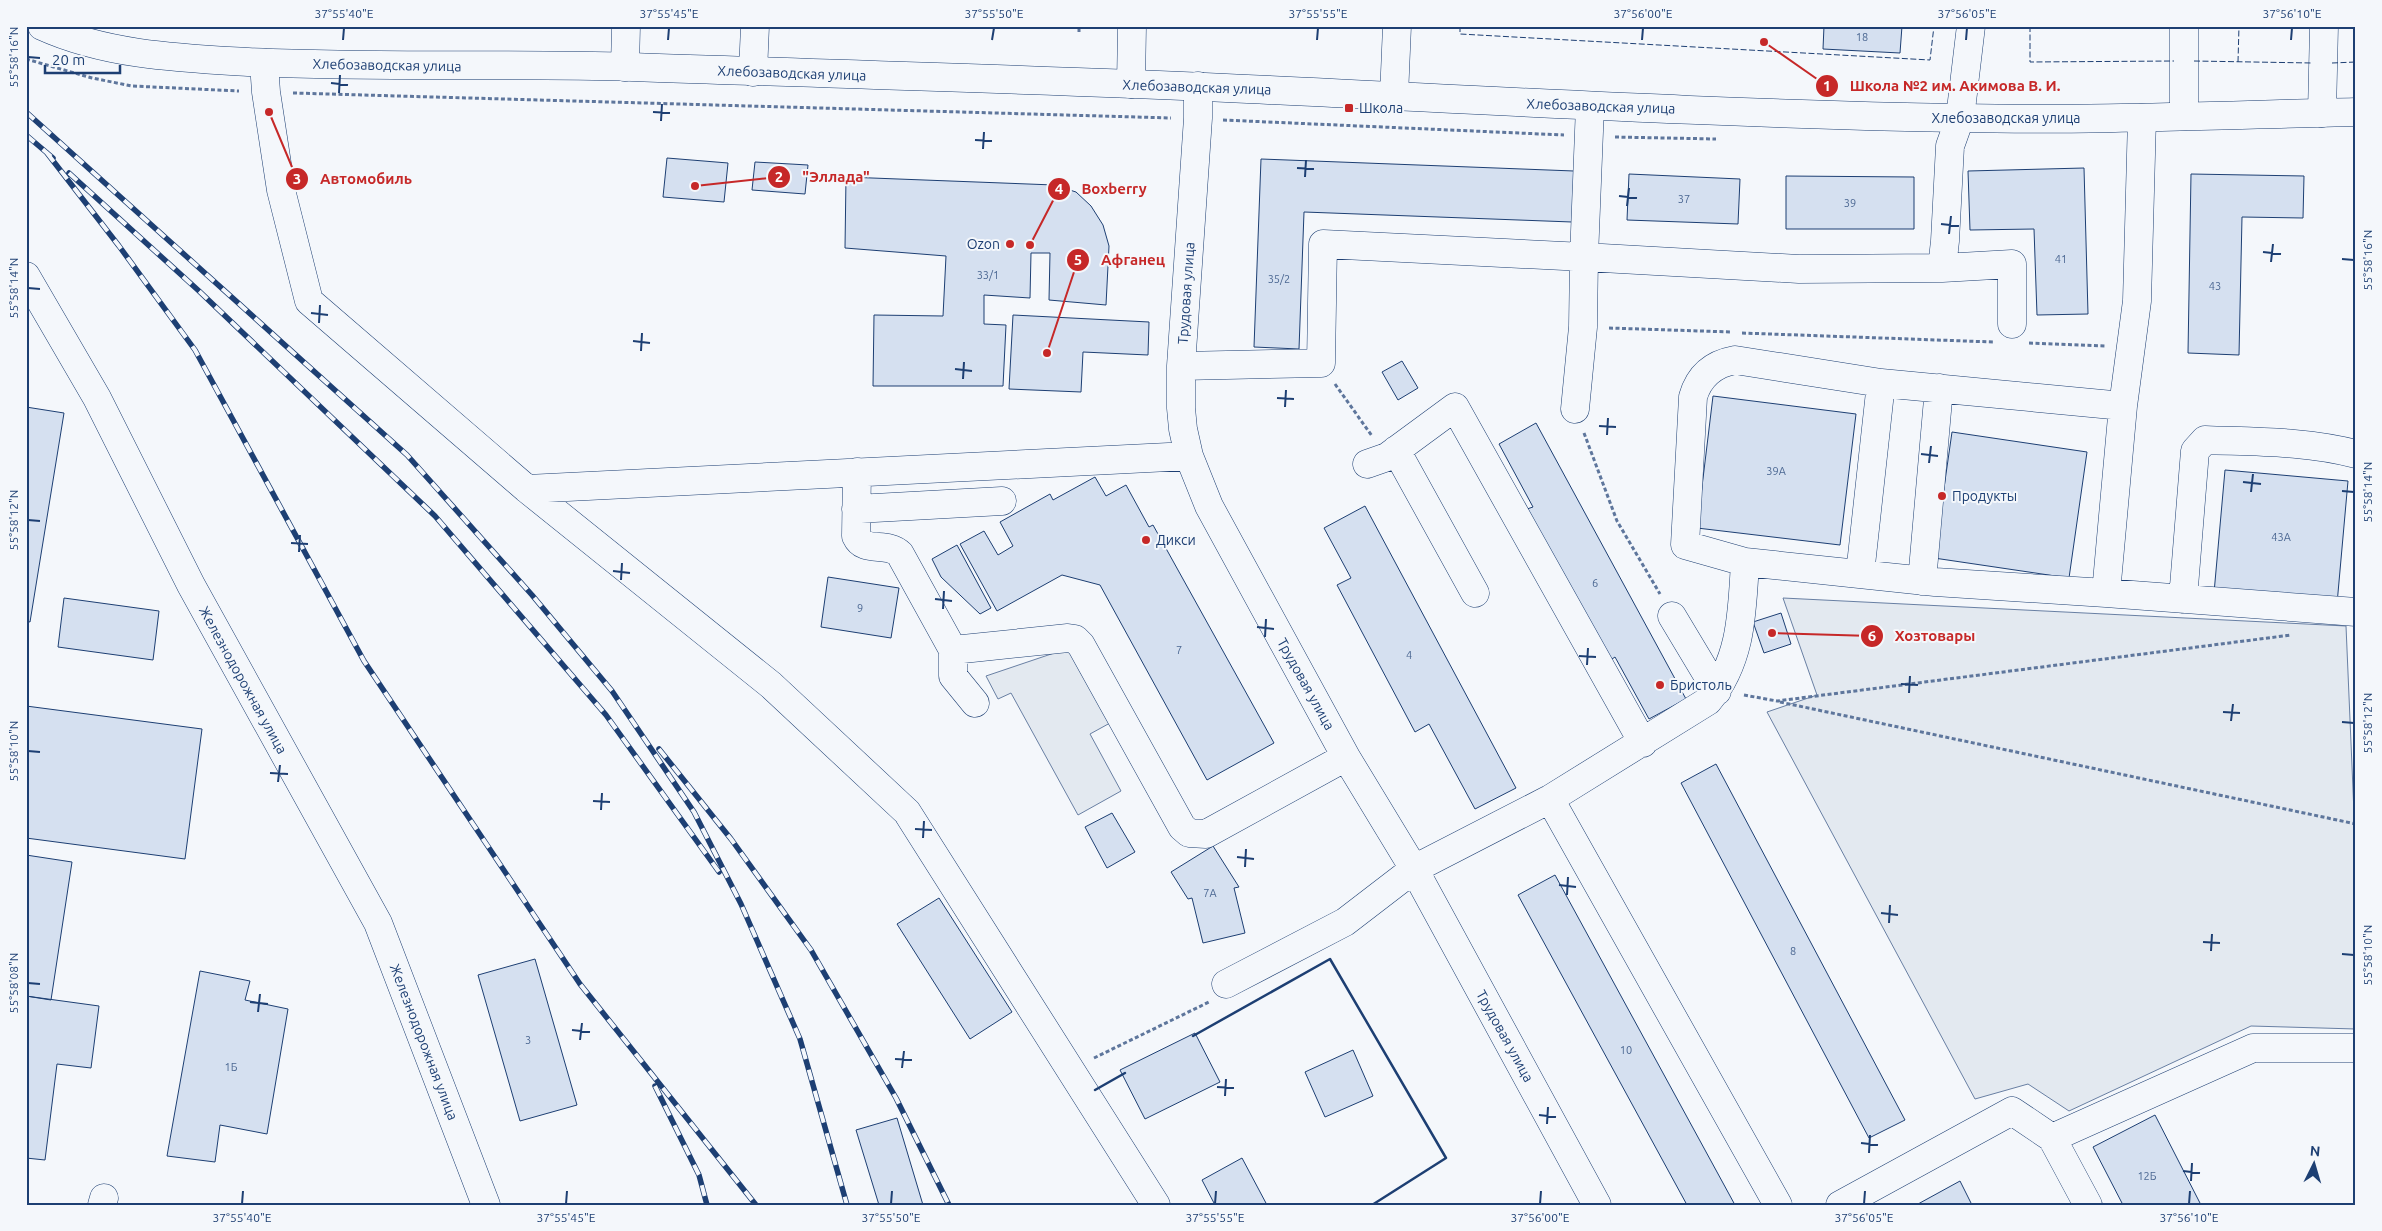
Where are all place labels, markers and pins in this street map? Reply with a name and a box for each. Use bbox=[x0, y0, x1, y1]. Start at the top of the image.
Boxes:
callout: Школа №2 им. Акимова В. И. bbox=[1814, 71, 2070, 101]
place label: Школа bbox=[1359, 100, 1403, 116]
marker: Школа bbox=[1343, 102, 1355, 114]
callout: "Эллада" bbox=[767, 162, 880, 192]
callout: Автомобиль bbox=[285, 164, 422, 194]
callout: Boxberry bbox=[1047, 174, 1157, 204]
place label: Ozon bbox=[967, 236, 1000, 252]
marker: Ozon bbox=[1004, 238, 1016, 250]
callout: Афганец bbox=[1066, 245, 1175, 275]
place label: Продукты bbox=[1952, 488, 2017, 504]
marker: Продукты bbox=[1936, 490, 1948, 502]
place label: Дикси bbox=[1156, 532, 1196, 548]
marker: Дикси bbox=[1140, 534, 1152, 546]
callout: Хозтовары bbox=[1860, 621, 1985, 651]
place label: Бристоль bbox=[1670, 677, 1732, 693]
marker: Бристоль bbox=[1654, 679, 1666, 691]

